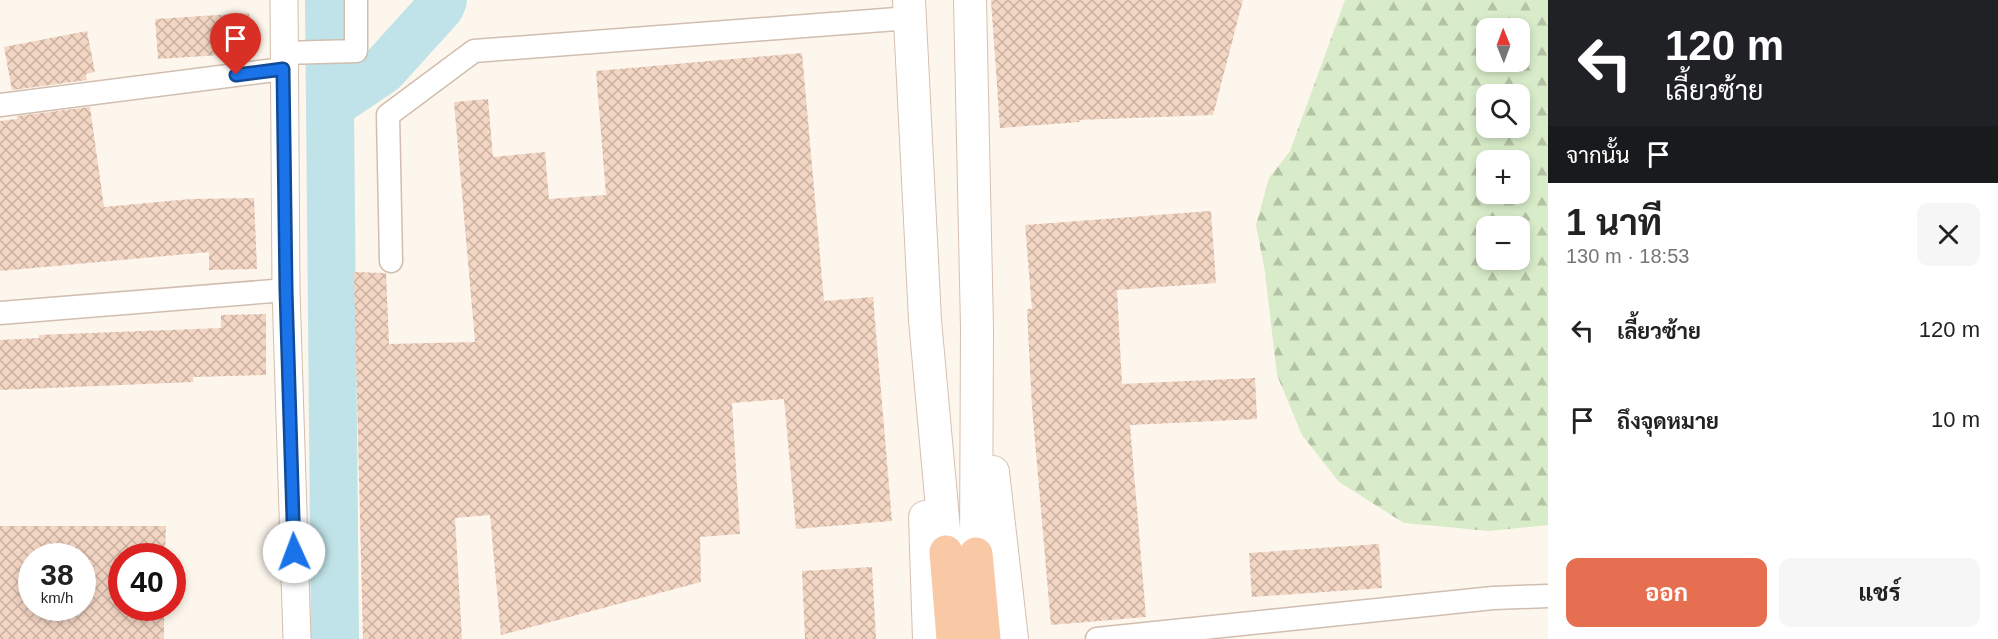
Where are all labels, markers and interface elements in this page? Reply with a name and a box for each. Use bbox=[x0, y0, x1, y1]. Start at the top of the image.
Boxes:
pin bbox=[210, 13, 261, 75]
north arrow bbox=[1476, 18, 1530, 72]
map controls bbox=[1476, 18, 1530, 270]
icon: arrive bbox=[219, 22, 252, 55]
text: 120 m bbox=[1665, 22, 1784, 69]
icon: left bbox=[1566, 24, 1644, 102]
text: เลี้ยวซ้าย bbox=[1665, 76, 1763, 106]
button: search bbox=[1476, 84, 1530, 138]
icon: arrive bbox=[1642, 138, 1675, 171]
text: จากนั้น bbox=[1566, 143, 1630, 168]
button: + bbox=[1476, 150, 1530, 204]
text: 1 นาที bbox=[1566, 202, 1662, 243]
button: close bbox=[1917, 203, 1980, 266]
button: − bbox=[1476, 216, 1530, 270]
text: 130 m · 18:53 bbox=[1566, 245, 1689, 267]
icon: left bbox=[1566, 314, 1599, 347]
text: 120 m bbox=[1919, 317, 1980, 342]
text: เลี้ยวซ้าย bbox=[1617, 319, 1701, 344]
icon: arrive bbox=[1566, 404, 1599, 437]
text: 10 m bbox=[1931, 407, 1980, 432]
text: ถึงจุดหมาย bbox=[1617, 409, 1719, 434]
position arrow bbox=[262, 520, 326, 584]
speed limit sign: 40 bbox=[108, 543, 186, 621]
text: 38 bbox=[40, 558, 74, 591]
button: ออก bbox=[1566, 558, 1767, 627]
button: แชร์ bbox=[1779, 558, 1980, 627]
text: km/h bbox=[41, 589, 73, 606]

